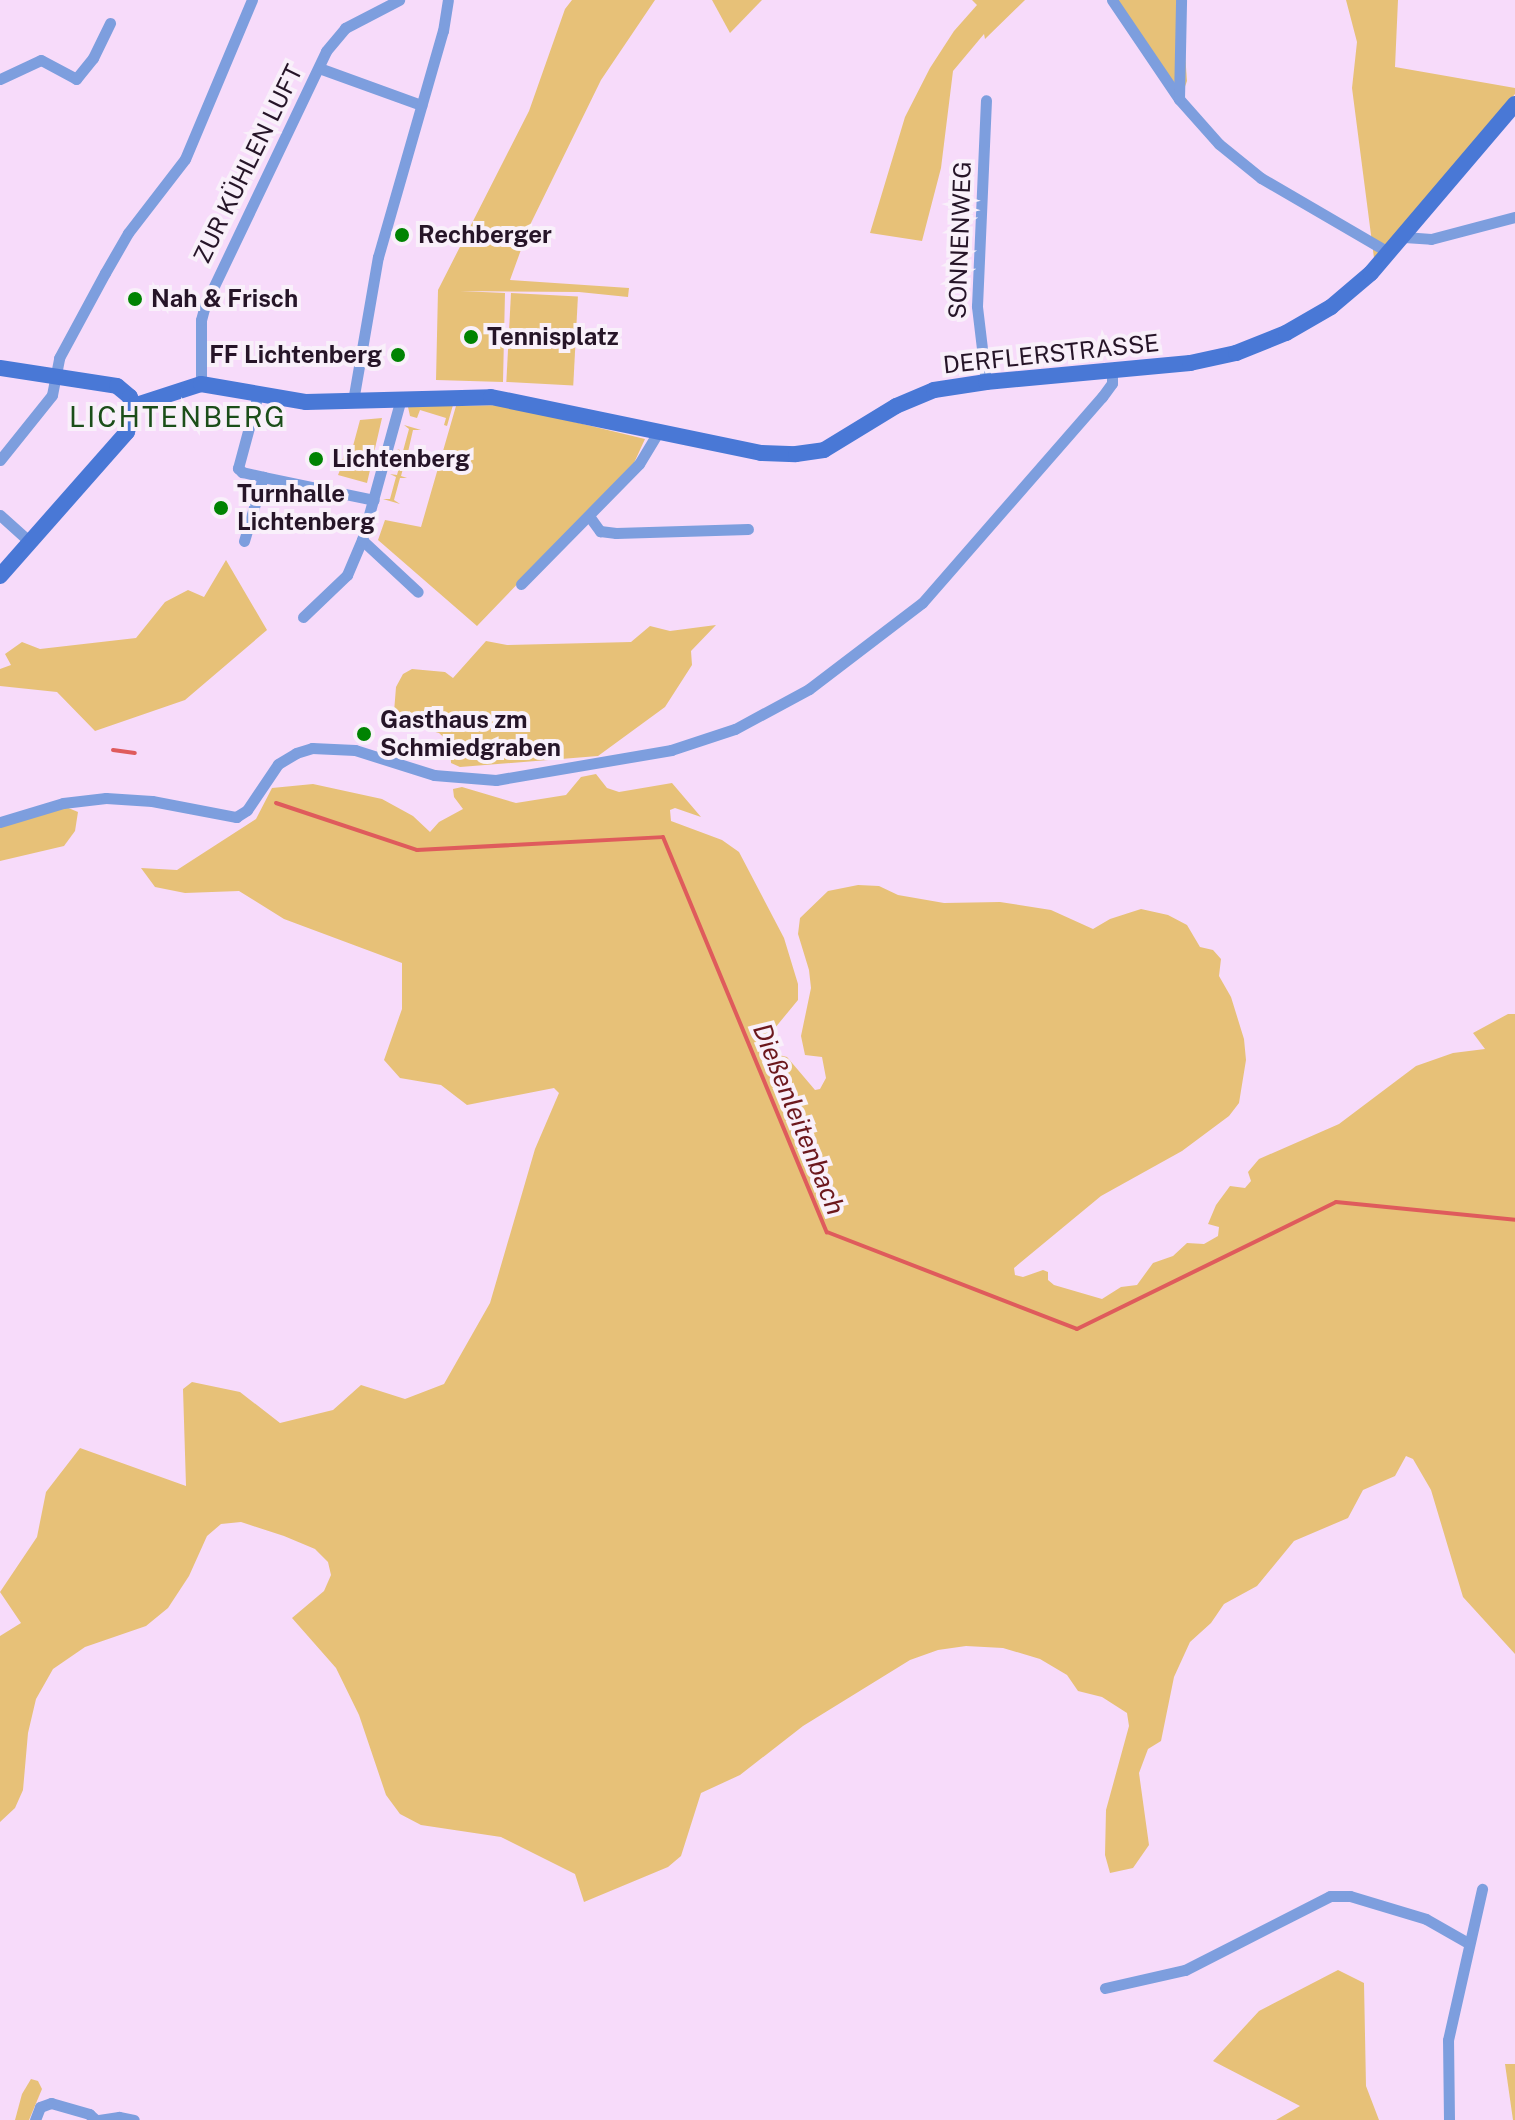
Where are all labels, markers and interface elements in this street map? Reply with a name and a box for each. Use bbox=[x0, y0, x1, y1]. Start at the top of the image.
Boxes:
street label: ZUR KÜHLEN LUFT bbox=[187, 60, 309, 268]
street label: SONNENWEG bbox=[943, 161, 977, 319]
place label: Rechberger bbox=[418, 221, 552, 249]
marker: Rechberger bbox=[393, 226, 411, 244]
place label: Nah & Frisch bbox=[151, 285, 298, 313]
marker: Nah & Frisch bbox=[126, 290, 144, 308]
place label: Tennisplatz bbox=[487, 323, 619, 351]
marker: Tennisplatz bbox=[462, 328, 480, 346]
street label: DERFLERSTRASSE bbox=[942, 328, 1160, 380]
place label: FF Lichtenberg bbox=[209, 341, 382, 369]
marker: FF Lichtenberg bbox=[389, 346, 407, 364]
district label: LICHTENBERG bbox=[69, 400, 287, 434]
place label: Lichtenberg bbox=[332, 445, 470, 473]
marker: Lichtenberg bbox=[307, 450, 325, 468]
place label: Turnhalle Lichtenberg bbox=[237, 480, 375, 536]
marker: Turnhalle Lichtenberg bbox=[212, 499, 230, 517]
place label: Gasthaus zm Schmiedgraben bbox=[380, 706, 561, 762]
marker: Gasthaus zm Schmiedgraben bbox=[355, 725, 373, 743]
water label: Dießenleitenbach bbox=[746, 1019, 852, 1219]

